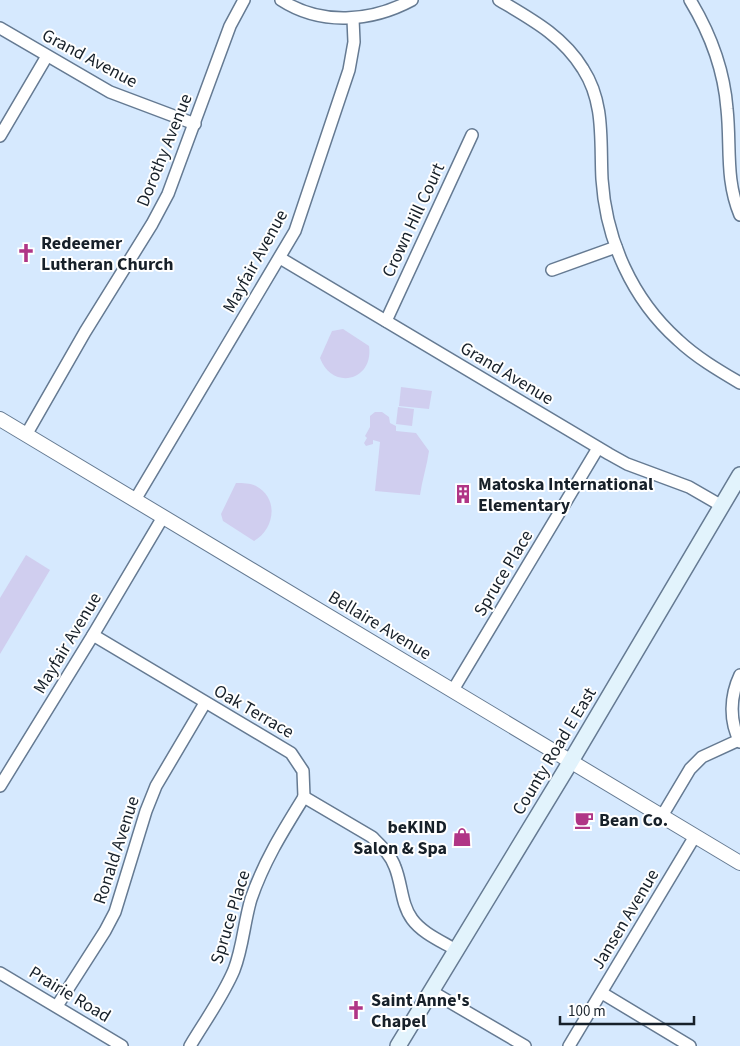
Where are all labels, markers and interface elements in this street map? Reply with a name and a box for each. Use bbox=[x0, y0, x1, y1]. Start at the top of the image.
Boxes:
street label: Grand Avenue bbox=[38, 23, 142, 94]
street label: Dorothy Avenue bbox=[130, 90, 198, 210]
street label: Crown Hill Court bbox=[376, 159, 451, 281]
street label: Mayfair Avenue bbox=[217, 205, 294, 317]
place label: Redeemer Lutheran Church bbox=[41, 231, 174, 277]
church icon: Redeemer Lutheran Church bbox=[15, 242, 37, 264]
street label: Grand Avenue bbox=[455, 336, 558, 411]
place label: Matoska International Elementary bbox=[478, 472, 653, 518]
building icon: Matoska International Elementary bbox=[452, 483, 474, 505]
street label: Spruce Place bbox=[468, 525, 539, 621]
street label: Bellaire Avenue bbox=[323, 585, 436, 666]
street label: Mayfair Avenue bbox=[27, 588, 108, 699]
street label: Oak Terrace bbox=[209, 678, 299, 744]
street label: County Road E East bbox=[506, 683, 602, 820]
street label: Ronald Avenue bbox=[87, 793, 146, 907]
place label: Bean Co. bbox=[599, 808, 668, 833]
cafe icon: Bean Co. bbox=[573, 809, 595, 831]
place label: beKIND Salon & Spa bbox=[353, 815, 447, 861]
shop icon: beKIND Salon & Spa bbox=[451, 826, 473, 848]
street label: Jansen Avenue bbox=[586, 864, 665, 974]
street label: Spruce Place bbox=[204, 867, 257, 967]
street label: Prairie Road bbox=[24, 960, 115, 1029]
place label: Saint Anne's Chapel bbox=[371, 988, 470, 1034]
scale bar bbox=[560, 994, 694, 1026]
church icon: Saint Anne's Chapel bbox=[345, 999, 367, 1021]
text: 100 m bbox=[568, 1001, 606, 1022]

